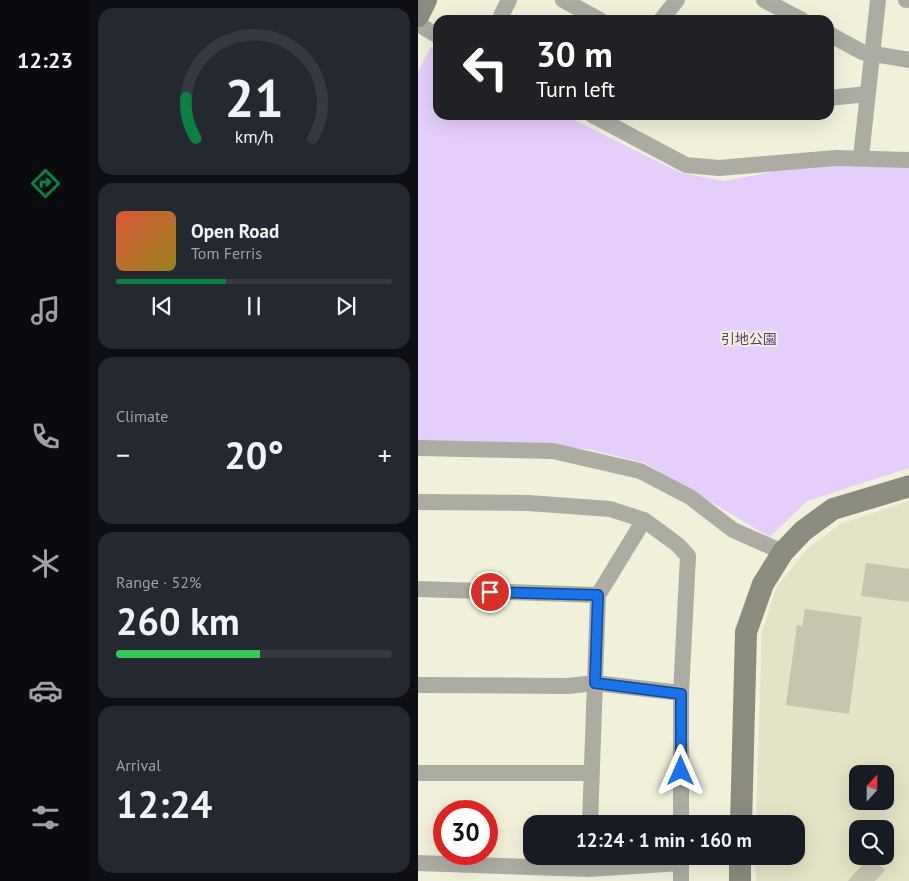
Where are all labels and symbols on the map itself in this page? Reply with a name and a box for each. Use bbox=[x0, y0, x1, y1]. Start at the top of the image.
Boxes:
park label: 引地公園 bbox=[721, 330, 777, 348]
pin bbox=[469, 571, 511, 613]
position arrow bbox=[654, 744, 706, 796]
north arrow bbox=[849, 765, 894, 810]
speed limit sign: 30 bbox=[433, 800, 498, 865]

